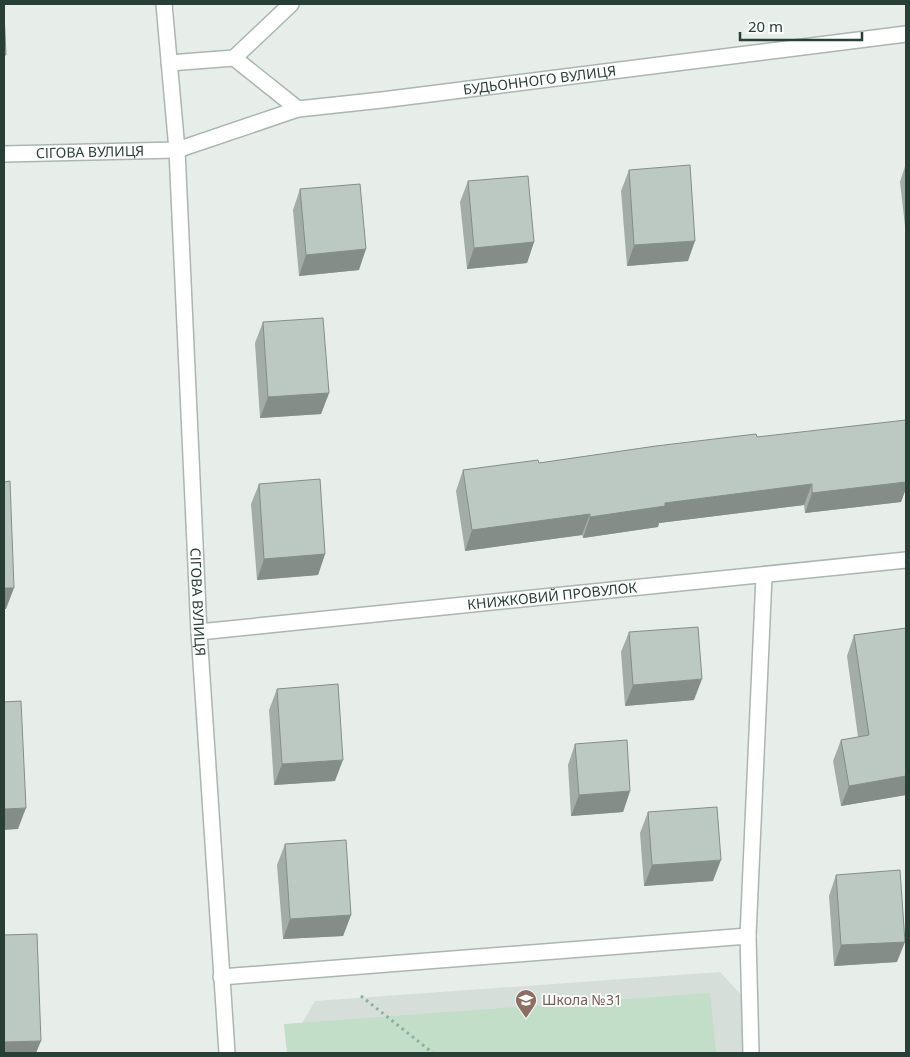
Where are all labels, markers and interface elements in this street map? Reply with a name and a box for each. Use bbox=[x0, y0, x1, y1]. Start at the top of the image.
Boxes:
scale bar bbox=[740, 10, 862, 42]
text: 20 m bbox=[748, 16, 783, 36]
street label: БУДЬОННОГО ВУЛИЦЯ bbox=[462, 61, 617, 99]
street label: СІГОВА ВУЛИЦЯ bbox=[36, 141, 144, 162]
street label: СІГОВА ВУЛИЦЯ bbox=[186, 547, 211, 657]
street label: КНИЖКОВИЙ ПРОВУЛОК bbox=[466, 577, 638, 614]
school or university icon: Школа №31 bbox=[514, 988, 538, 1019]
place label: Школа №31 bbox=[542, 990, 622, 1009]

